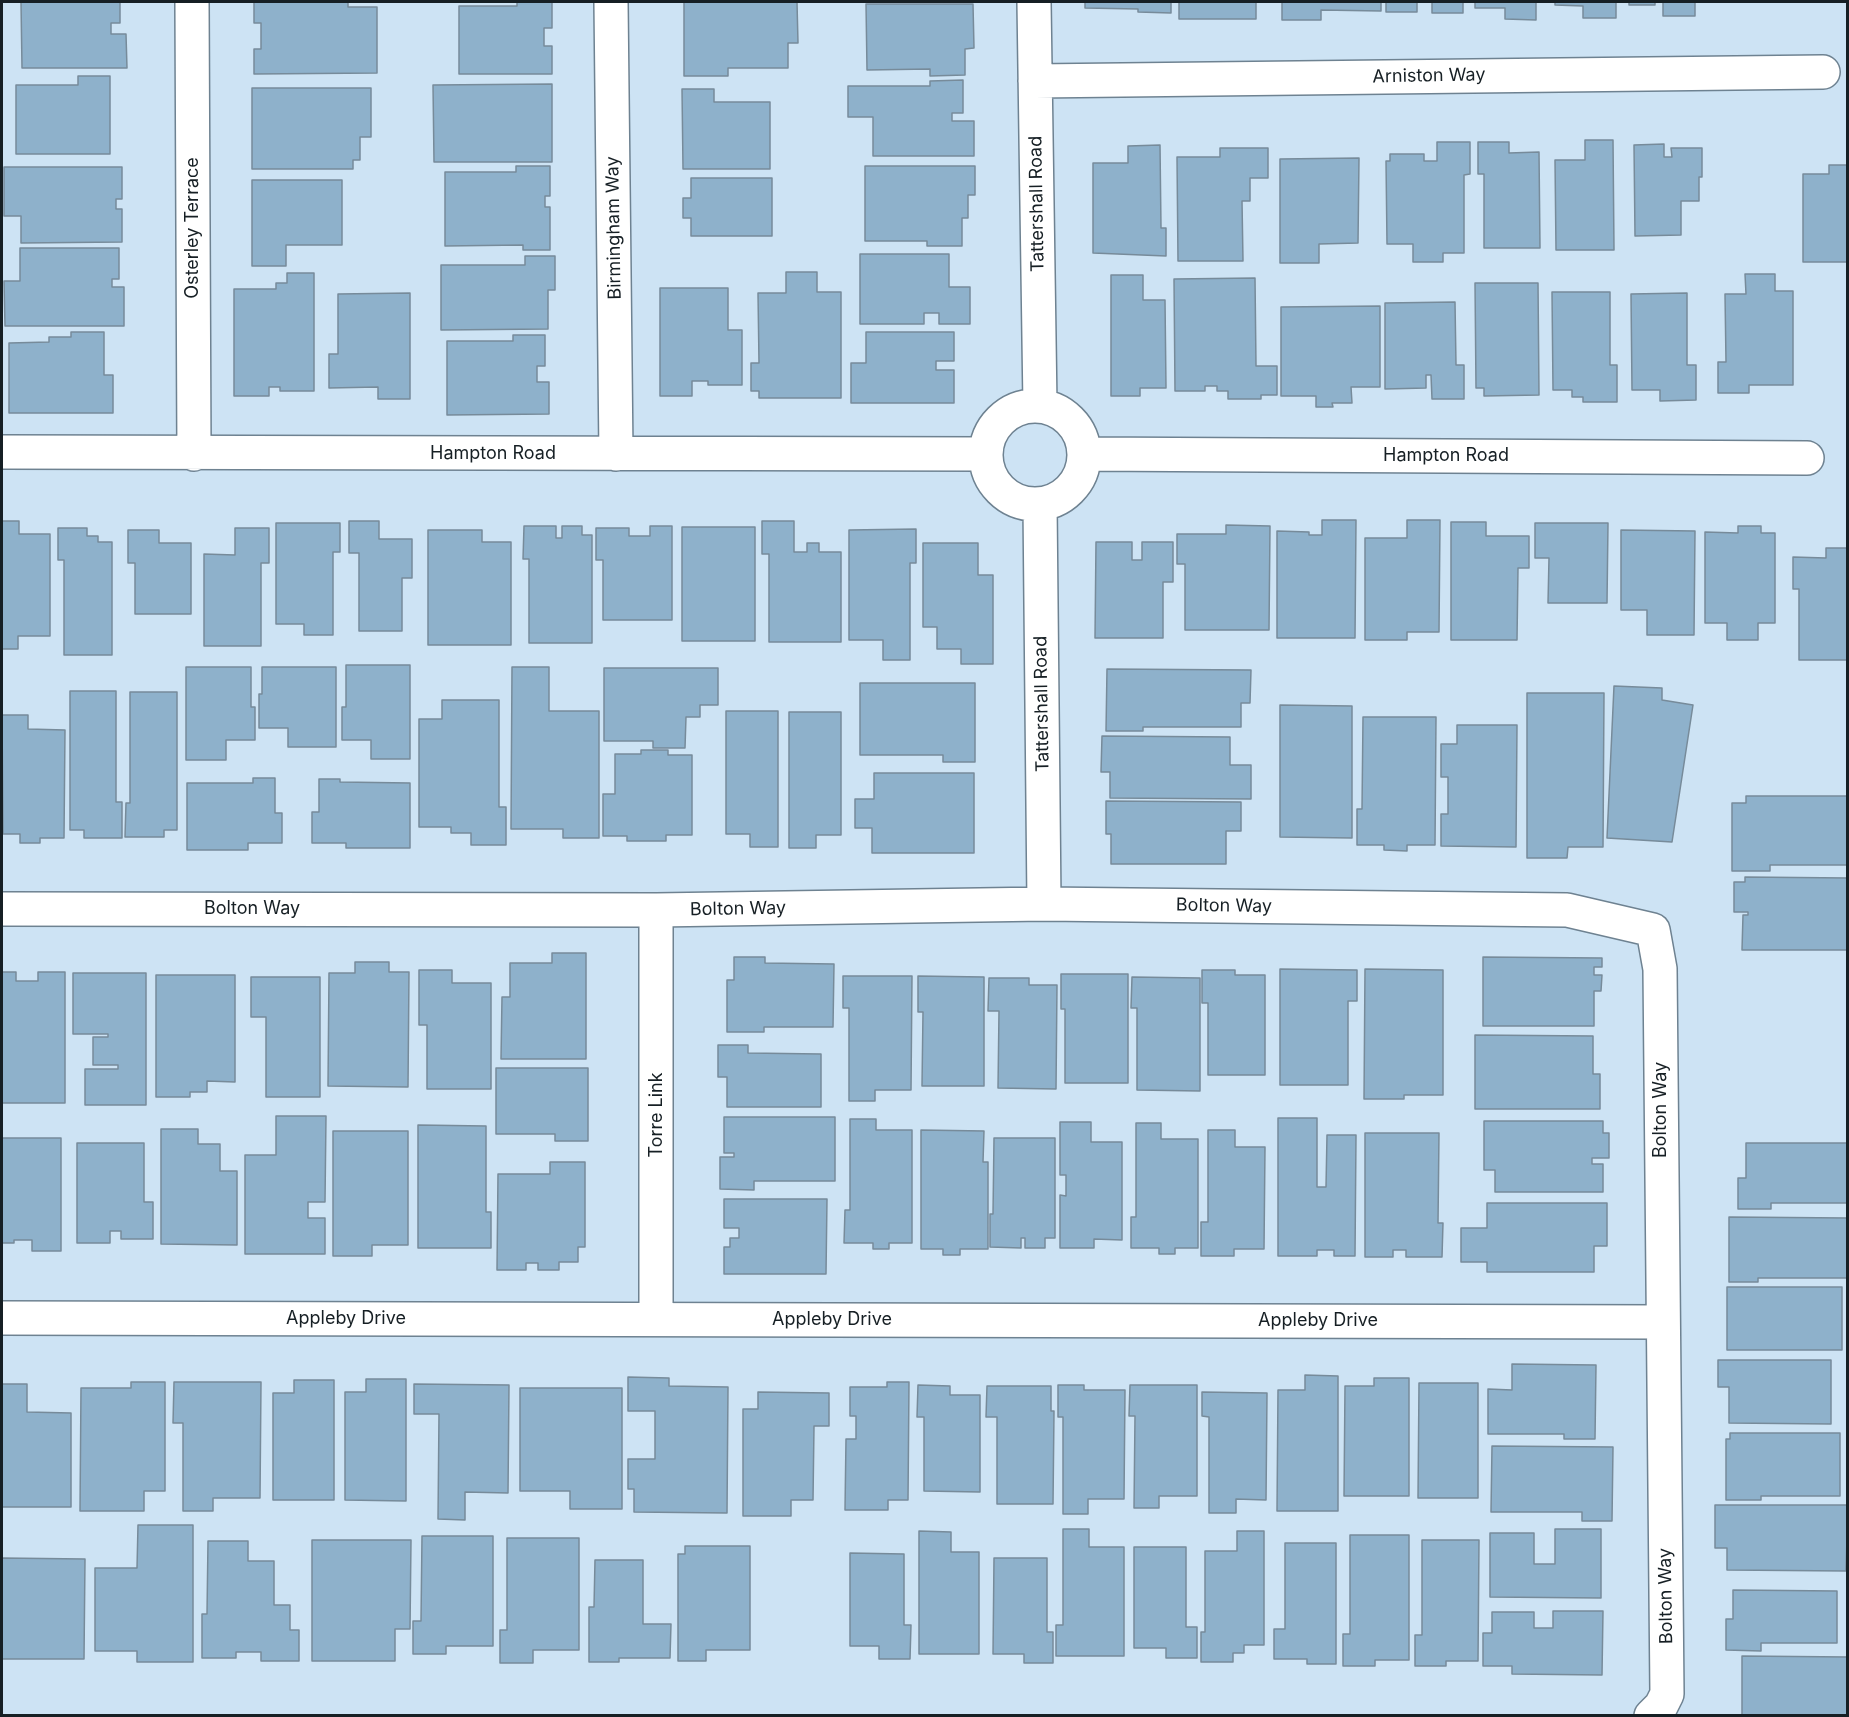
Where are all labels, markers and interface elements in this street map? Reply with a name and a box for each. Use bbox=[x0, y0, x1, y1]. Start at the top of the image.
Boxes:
street label: Arniston Way bbox=[1372, 64, 1486, 88]
street label: Tattershall Road bbox=[1025, 136, 1049, 272]
street label: Birmingham Way bbox=[602, 156, 626, 300]
street label: Osterley Terrace bbox=[182, 157, 204, 299]
street label: Hampton Road bbox=[430, 443, 556, 465]
street label: Hampton Road bbox=[1383, 445, 1509, 467]
street label: Tattershall Road bbox=[1030, 636, 1054, 772]
street label: Bolton Way bbox=[1176, 894, 1272, 918]
street label: Bolton Way bbox=[690, 897, 786, 921]
street label: Bolton Way bbox=[204, 898, 300, 920]
street label: Bolton Way bbox=[1650, 1062, 1672, 1158]
street label: Torre Link bbox=[646, 1072, 668, 1158]
street label: Appleby Drive bbox=[286, 1308, 406, 1330]
street label: Appleby Drive bbox=[772, 1309, 892, 1331]
street label: Appleby Drive bbox=[1258, 1310, 1378, 1332]
street label: Bolton Way bbox=[1654, 1548, 1678, 1644]

